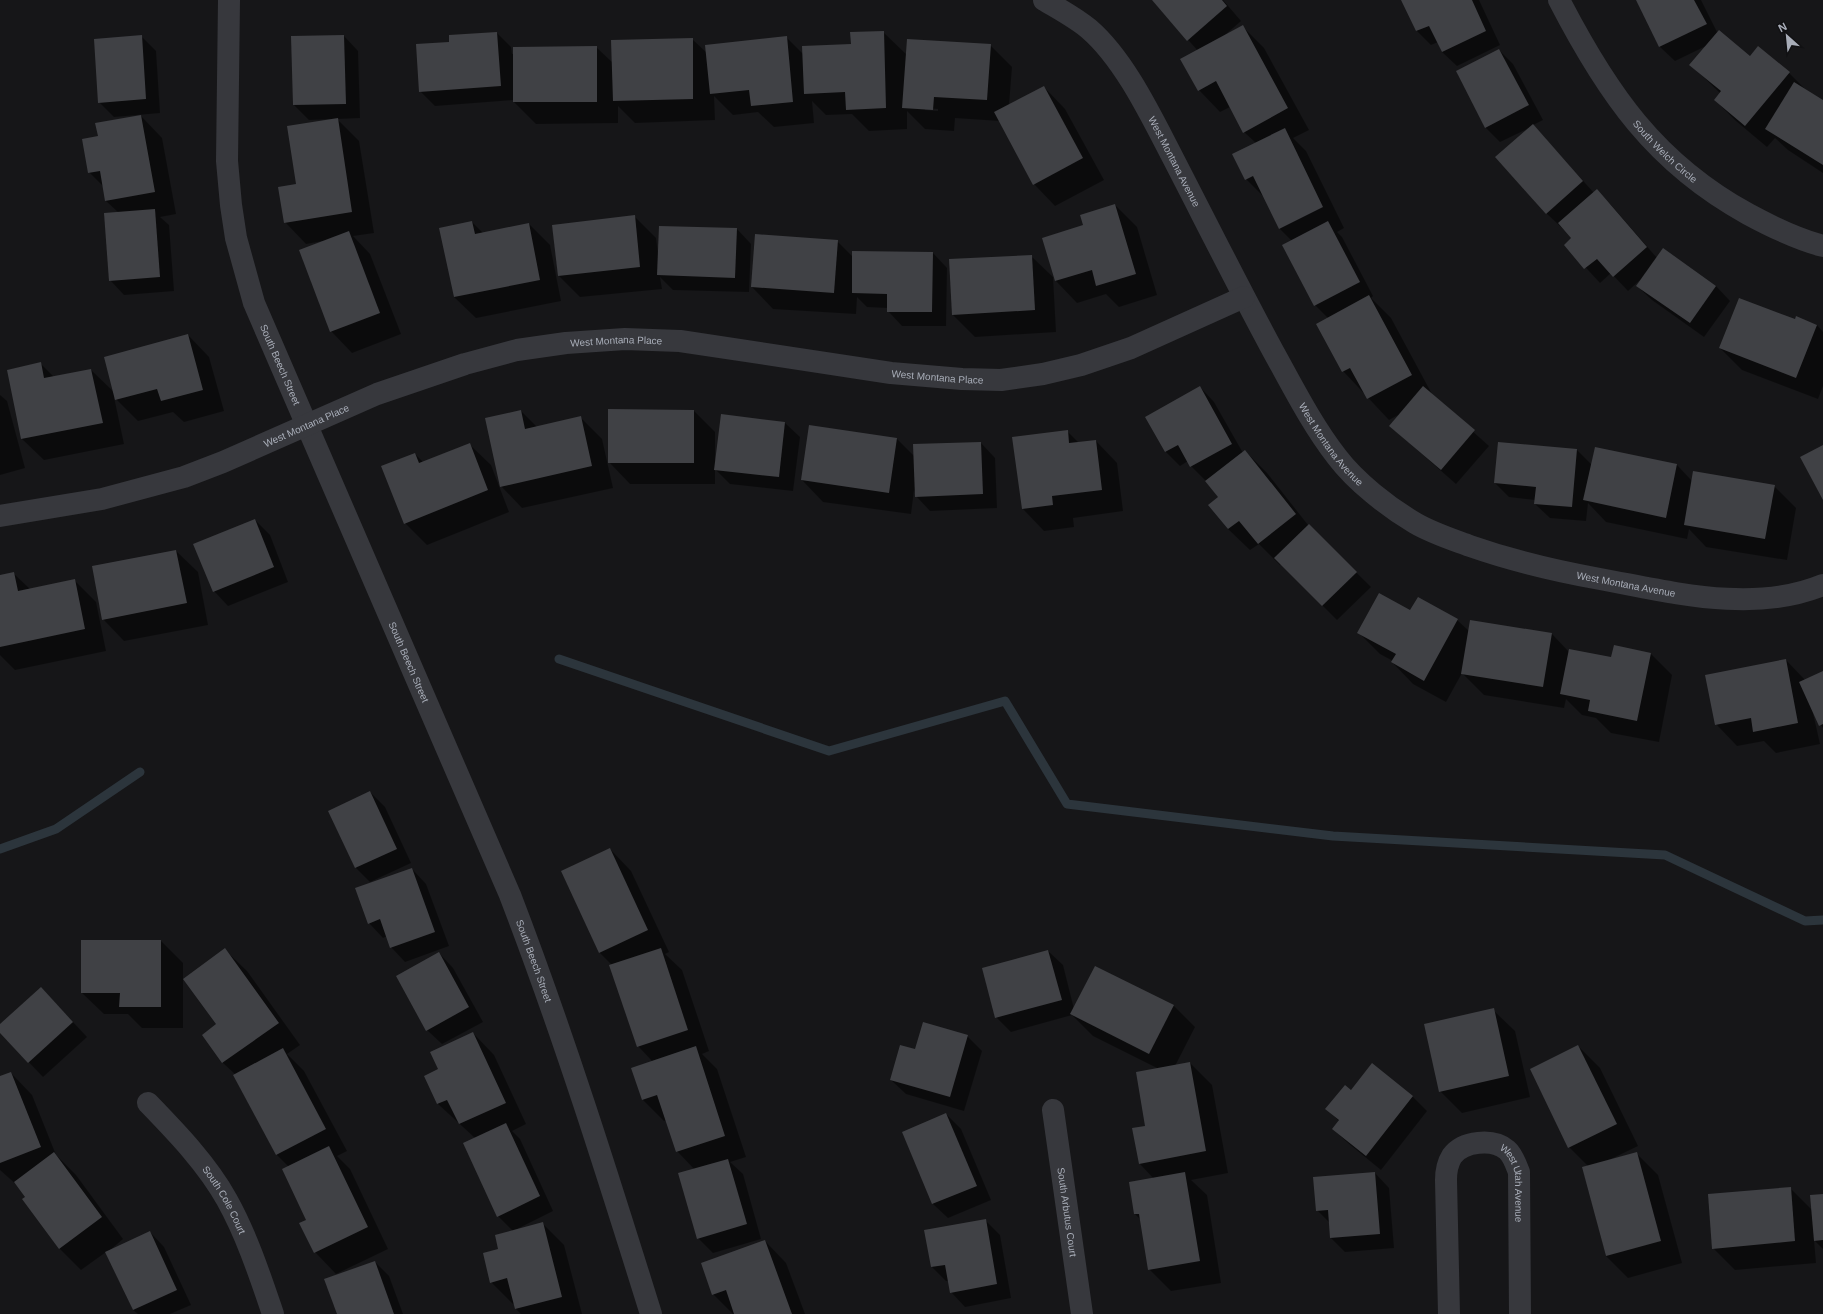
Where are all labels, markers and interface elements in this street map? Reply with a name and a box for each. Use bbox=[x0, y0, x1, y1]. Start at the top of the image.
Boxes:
north arrow bbox=[1767, 16, 1807, 56]
text: N bbox=[1776, 20, 1789, 34]
street label: West Montana Avenue bbox=[1147, 114, 1203, 209]
street label: South Welch Circle bbox=[1631, 118, 1700, 185]
street label: South Beech Street bbox=[258, 322, 303, 407]
street label: West Montana Place bbox=[570, 333, 663, 348]
street label: West Montana Place bbox=[891, 368, 984, 385]
street label: West Montana Place bbox=[262, 401, 351, 449]
street label: West Montana Avenue bbox=[1297, 401, 1366, 488]
street label: West Montana Avenue bbox=[1576, 569, 1677, 598]
street label: South Beech Street bbox=[387, 620, 432, 704]
street label: South Beech Street bbox=[514, 918, 554, 1003]
street label: West Utah Avenue bbox=[1498, 1141, 1525, 1223]
street label: South Cole Court bbox=[201, 1164, 248, 1236]
street label: South Arbutus Court bbox=[1056, 1167, 1079, 1258]

